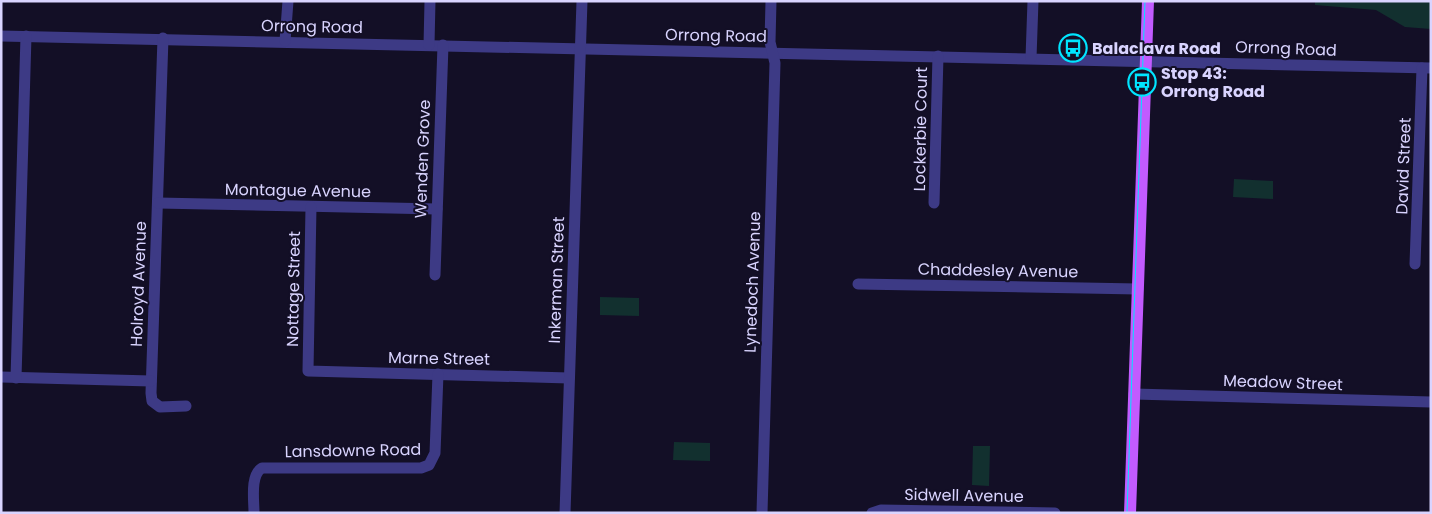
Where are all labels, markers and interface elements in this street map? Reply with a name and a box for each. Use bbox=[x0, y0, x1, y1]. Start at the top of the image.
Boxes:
street label: Orrong Road bbox=[261, 14, 363, 39]
street label: Orrong Road bbox=[665, 23, 767, 48]
bus stop icon: Balaclava Road bbox=[1058, 33, 1088, 63]
street label: Orrong Road bbox=[1235, 35, 1337, 62]
place label: Balaclava Road bbox=[1092, 37, 1221, 60]
place label: Stop 43: Orrong Road bbox=[1161, 62, 1265, 103]
street label: Lockerbie Court bbox=[908, 66, 933, 191]
bus stop icon: Stop 43: Orrong Road bbox=[1127, 67, 1157, 97]
street label: Wenden Grove bbox=[409, 99, 436, 219]
street label: David Street bbox=[1390, 117, 1417, 215]
street label: Montague Avenue bbox=[225, 178, 371, 203]
street label: Lynedoch Avenue bbox=[739, 211, 766, 353]
street label: Inkerman Street bbox=[543, 216, 570, 344]
street label: Holroyd Avenue bbox=[125, 221, 152, 347]
street label: Nottage Street bbox=[281, 231, 306, 347]
street label: Chaddesley Avenue bbox=[918, 258, 1079, 283]
street label: Marne Street bbox=[388, 346, 490, 371]
street label: Meadow Street bbox=[1223, 369, 1343, 396]
street label: Lansdowne Road bbox=[285, 438, 421, 463]
street label: Sidwell Avenue bbox=[904, 483, 1024, 508]

